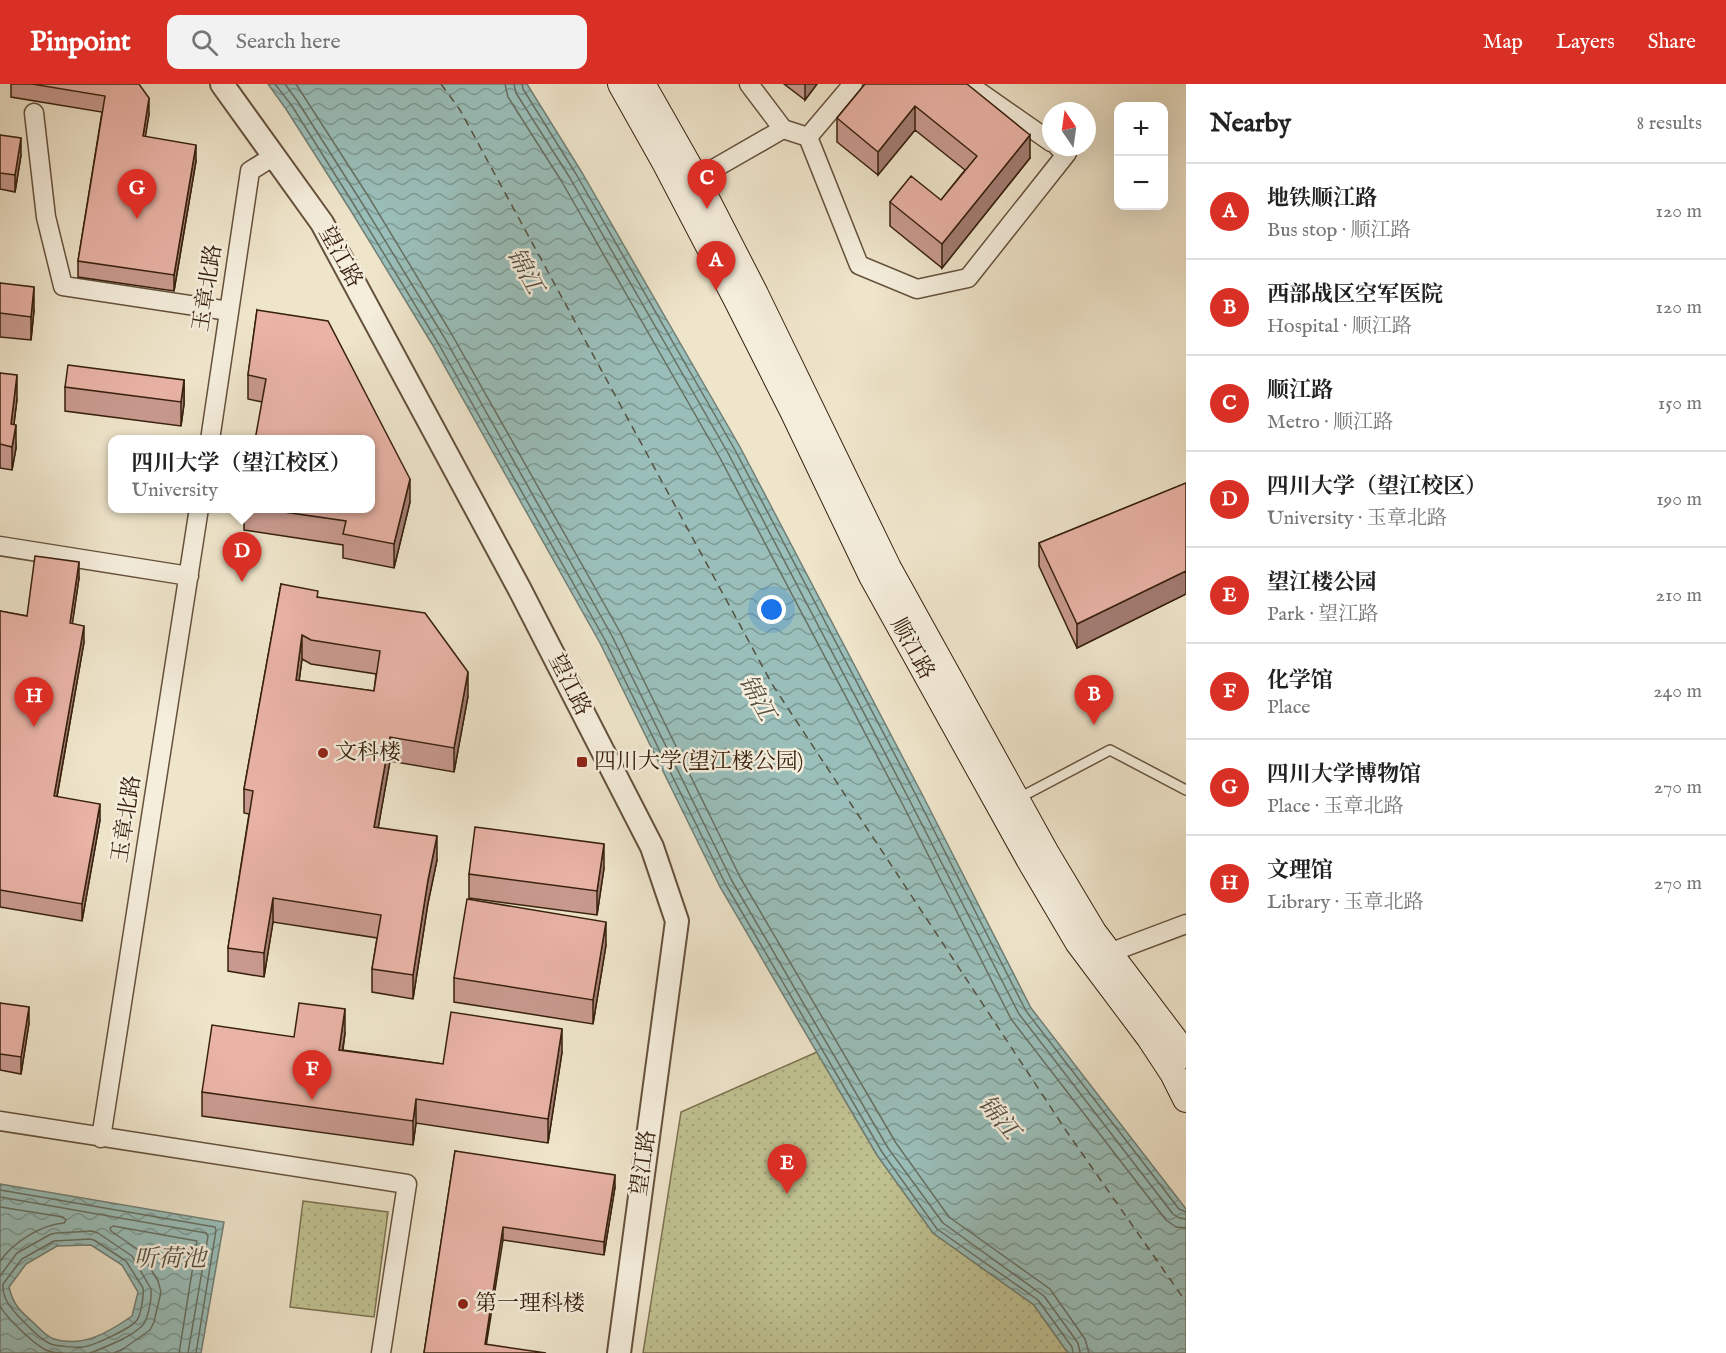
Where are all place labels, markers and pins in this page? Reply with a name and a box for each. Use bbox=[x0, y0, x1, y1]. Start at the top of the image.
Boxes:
pin: C bbox=[688, 160, 726, 209]
pin: G bbox=[118, 170, 156, 219]
pin: A bbox=[696, 242, 736, 291]
pin: D bbox=[222, 532, 262, 582]
pin: B bbox=[1074, 676, 1114, 725]
pin: H bbox=[15, 678, 54, 727]
place label: 文科楼 bbox=[335, 739, 401, 767]
marker: 文科楼 bbox=[316, 746, 330, 760]
place label: 四川大学(望江楼公园) bbox=[594, 748, 803, 776]
marker: 四川大学(望江楼公园) bbox=[575, 755, 589, 769]
pin: F bbox=[292, 1050, 332, 1100]
pin: E bbox=[768, 1144, 806, 1194]
place label: 第一理科楼 bbox=[475, 1290, 585, 1318]
marker: 第一理科楼 bbox=[456, 1297, 470, 1311]

